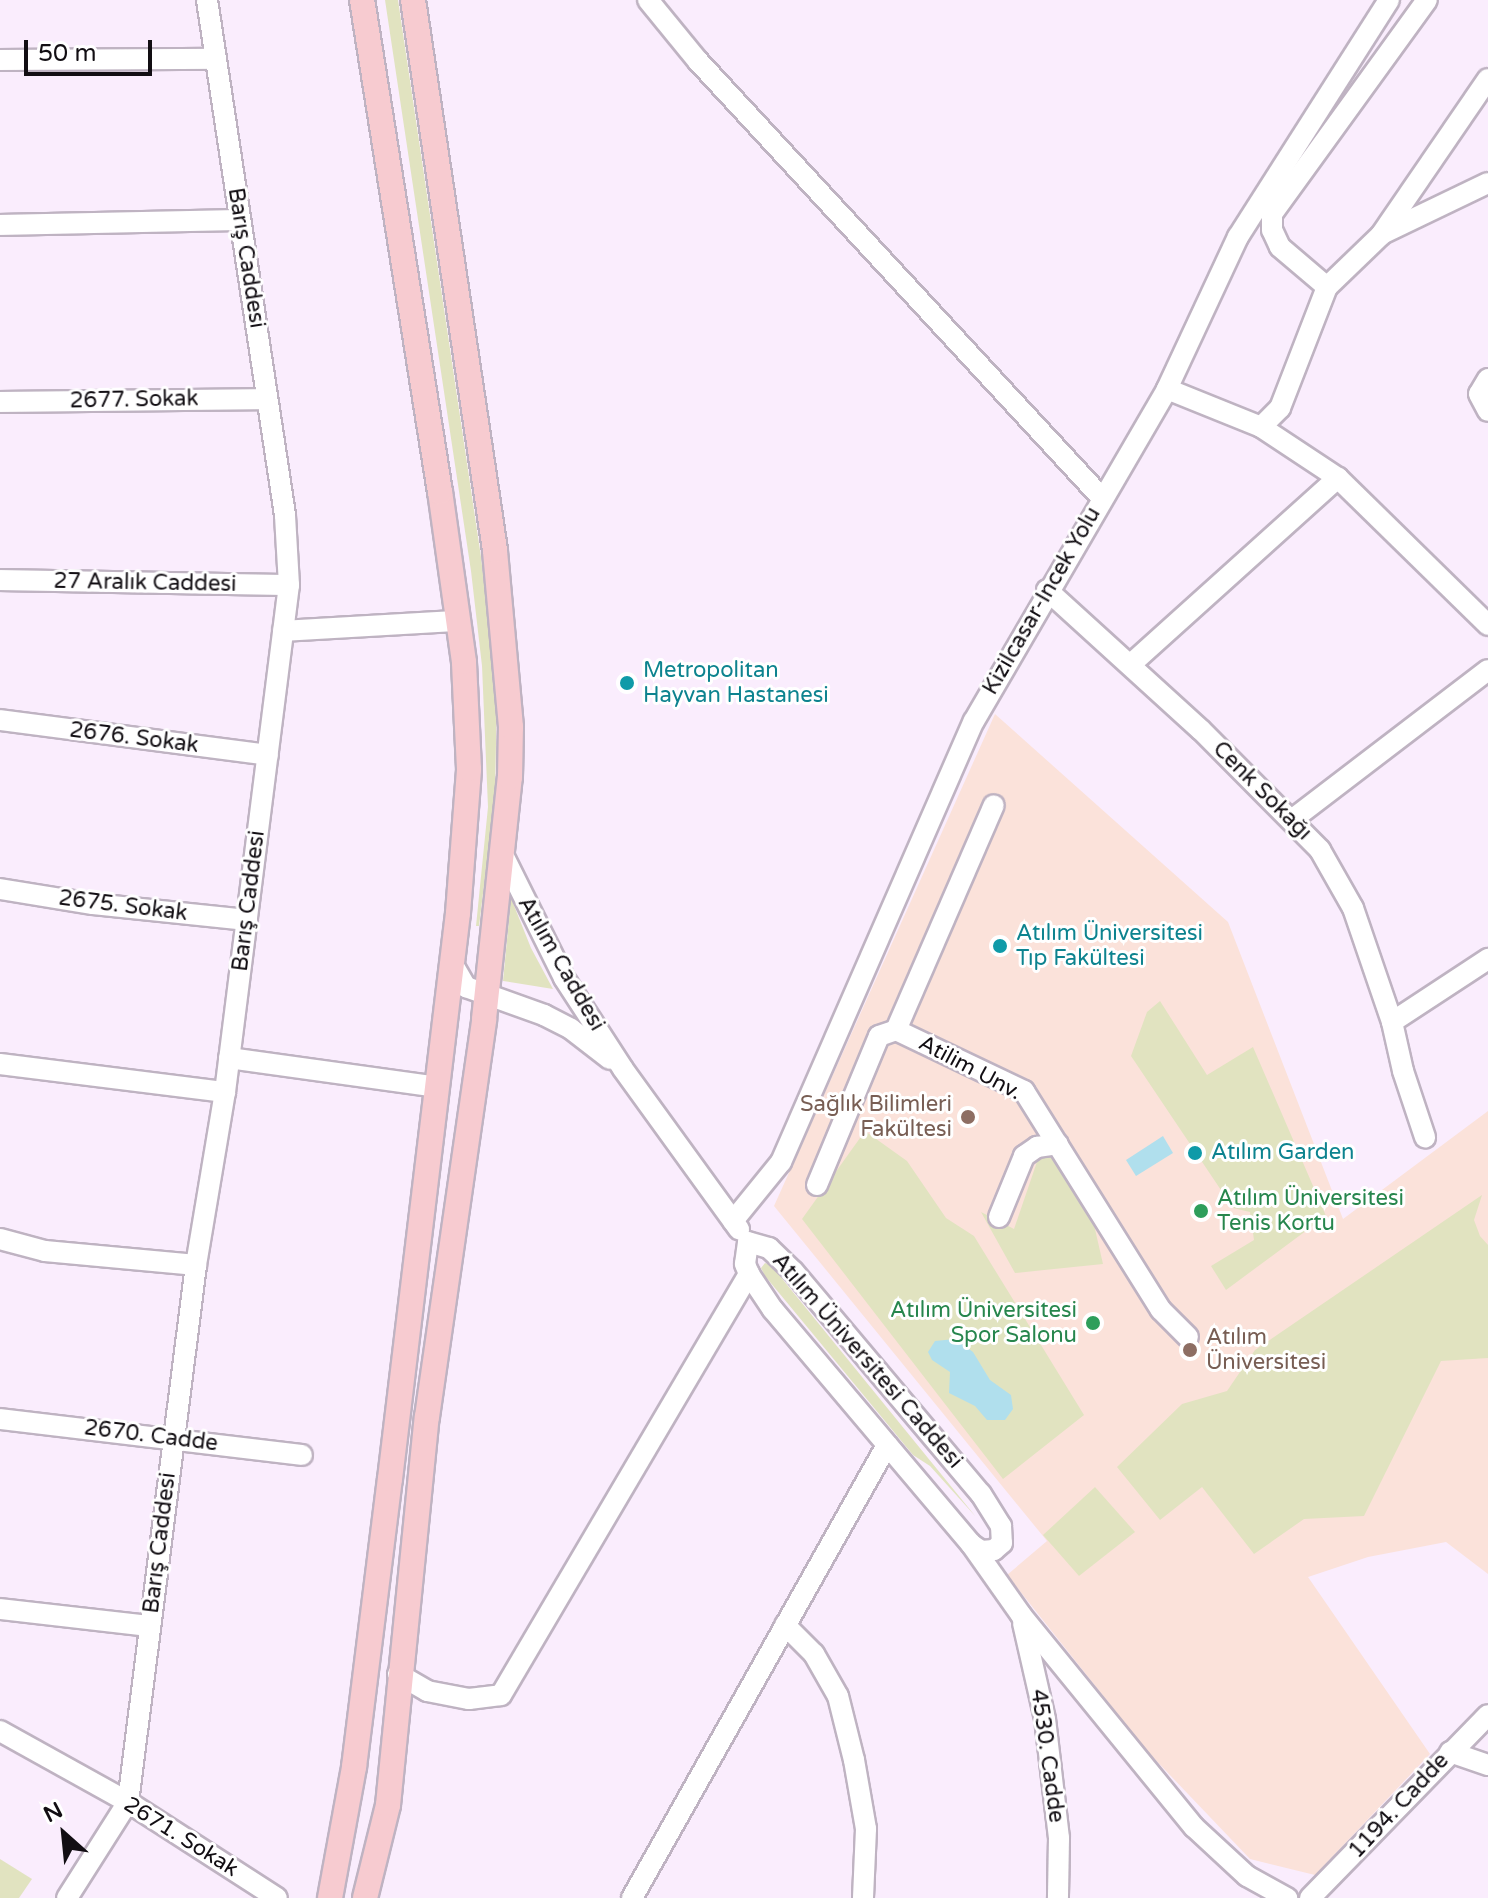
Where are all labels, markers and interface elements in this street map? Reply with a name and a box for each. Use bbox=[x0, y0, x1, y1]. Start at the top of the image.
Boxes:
scale bar bbox=[28, 24, 156, 74]
text: 50 m bbox=[38, 39, 96, 68]
street label: Barış Caddesi bbox=[222, 186, 270, 330]
street label: 2677. Sokak bbox=[69, 386, 199, 414]
street label: Kizilcasar-Incek Yolu bbox=[977, 502, 1107, 700]
street label: 27 Aralık Caddesi bbox=[53, 568, 237, 598]
place label: Metropolitan Hayvan Hastanesi bbox=[643, 657, 829, 708]
marker: Metropolitan Hayvan Hastanesi bbox=[618, 674, 636, 692]
street label: 2676. Sokak bbox=[68, 717, 200, 759]
street label: Cenk Sokağı bbox=[1207, 736, 1317, 846]
street label: Barış Caddesi bbox=[227, 829, 271, 973]
street label: 2675. Sokak bbox=[57, 885, 189, 927]
street label: Atılım Caddesi bbox=[512, 892, 610, 1036]
place label: Atılım Üniversitesi Tıp Fakültesi bbox=[1016, 920, 1203, 972]
marker: Atılım Üniversitesi Tıp Fakültesi bbox=[991, 937, 1009, 955]
street label: Atilim Unv. bbox=[914, 1030, 1026, 1106]
place label: Sağlık Bilimleri Fakültesi bbox=[800, 1091, 952, 1142]
marker: Sağlık Bilimleri Fakültesi bbox=[959, 1108, 977, 1126]
place label: Atılım Garden bbox=[1211, 1140, 1355, 1166]
marker: Atılım Garden bbox=[1186, 1144, 1204, 1162]
place label: Atılım Üniversitesi Tenis Kortu bbox=[1217, 1185, 1404, 1236]
marker: Atılım Üniversitesi Tenis Kortu bbox=[1192, 1202, 1210, 1220]
street label: Atılım Üniversitesi Caddesi bbox=[766, 1248, 968, 1474]
place label: Atılım Üniversitesi Spor Salonu bbox=[890, 1297, 1077, 1348]
marker: Atılım Üniversitesi Spor Salonu bbox=[1084, 1314, 1102, 1332]
place label: Atılım Üniversitesi bbox=[1206, 1324, 1326, 1376]
marker: Atılım Üniversitesi bbox=[1181, 1341, 1199, 1359]
street label: 2670. Cadde bbox=[83, 1415, 219, 1457]
street label: Barış Caddesi bbox=[138, 1471, 182, 1615]
street label: 4530. Cadde bbox=[1025, 1688, 1069, 1824]
street label: 1194. Cadde bbox=[1343, 1748, 1455, 1864]
street label: 2671. Sokak bbox=[119, 1791, 243, 1883]
north arrow bbox=[24, 1794, 104, 1874]
text: N bbox=[39, 1797, 67, 1828]

